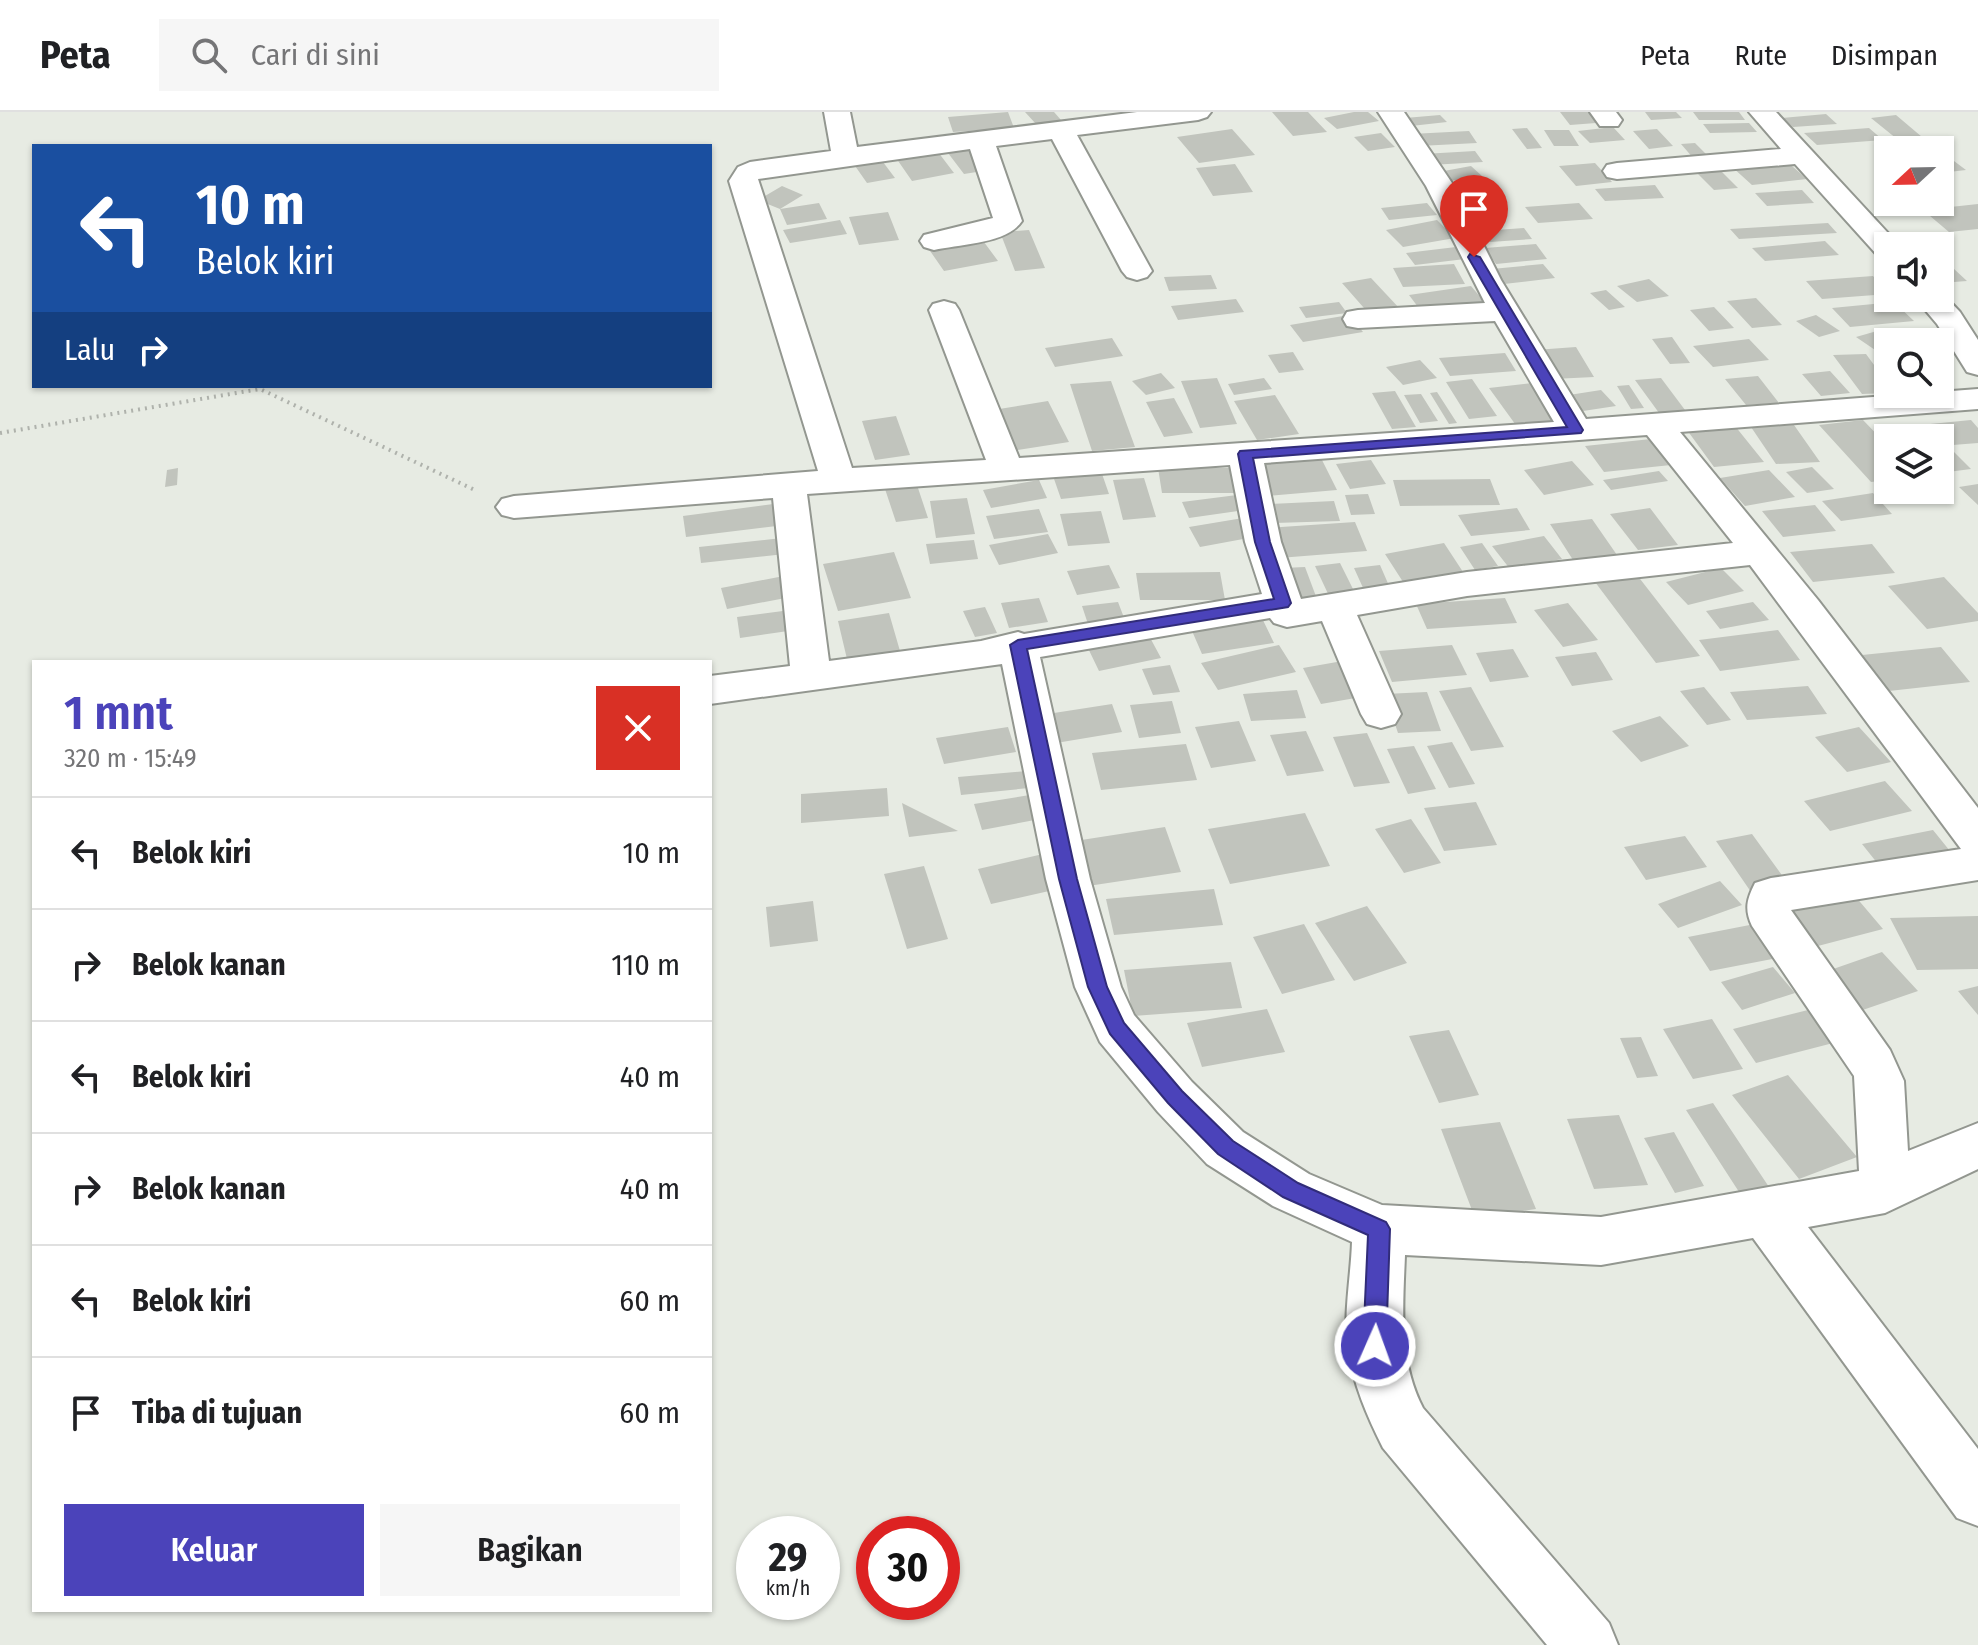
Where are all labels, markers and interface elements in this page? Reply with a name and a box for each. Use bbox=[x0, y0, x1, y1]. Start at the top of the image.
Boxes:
search box bbox=[159, 19, 719, 91]
text: Peta bbox=[40, 32, 111, 78]
icon: search bbox=[187, 33, 231, 77]
text: Cari di sini bbox=[251, 37, 380, 73]
text: Peta bbox=[1640, 39, 1691, 72]
text: Rute bbox=[1735, 39, 1787, 72]
text: Disimpan bbox=[1831, 39, 1938, 72]
north arrow bbox=[1874, 136, 1954, 216]
map controls bbox=[1874, 136, 1954, 504]
text: 10 m bbox=[196, 172, 305, 239]
pin bbox=[1440, 175, 1508, 257]
icon: left bbox=[64, 176, 168, 280]
icon: arrive bbox=[1452, 187, 1496, 231]
button: sound bbox=[1874, 232, 1954, 312]
text: Belok kiri bbox=[196, 240, 334, 284]
icon: right bbox=[131, 328, 175, 372]
button: search bbox=[1874, 328, 1954, 408]
text: Lalu bbox=[64, 332, 115, 368]
button: layers bbox=[1874, 424, 1954, 504]
text: 1 mnt bbox=[64, 684, 173, 742]
button: close bbox=[596, 686, 680, 770]
text: 320 m · 15:49 bbox=[64, 743, 197, 774]
icon: left bbox=[64, 831, 108, 875]
text: Belok kiri bbox=[132, 835, 251, 871]
text: 10 m bbox=[623, 835, 680, 871]
icon: right bbox=[64, 943, 108, 987]
text: Belok kanan bbox=[132, 947, 286, 983]
text: 110 m bbox=[611, 947, 680, 983]
icon: left bbox=[64, 1055, 108, 1099]
text: Belok kiri bbox=[132, 1059, 251, 1095]
text: 40 m bbox=[620, 1059, 680, 1095]
icon: right bbox=[64, 1167, 108, 1211]
text: Belok kanan bbox=[132, 1171, 286, 1207]
text: 40 m bbox=[620, 1171, 680, 1207]
icon: left bbox=[64, 1279, 108, 1323]
text: Belok kiri bbox=[132, 1283, 251, 1319]
text: 60 m bbox=[619, 1283, 680, 1319]
position arrow bbox=[1333, 1304, 1417, 1388]
icon: arrive bbox=[64, 1391, 108, 1435]
text: Tiba di tujuan bbox=[132, 1395, 302, 1431]
text: 60 m bbox=[619, 1395, 680, 1431]
button: Keluar bbox=[64, 1504, 364, 1596]
button: Bagikan bbox=[380, 1504, 680, 1596]
speed limit sign: 30 bbox=[856, 1516, 960, 1620]
text: 29 bbox=[768, 1534, 807, 1582]
text: km/h bbox=[766, 1576, 810, 1600]

